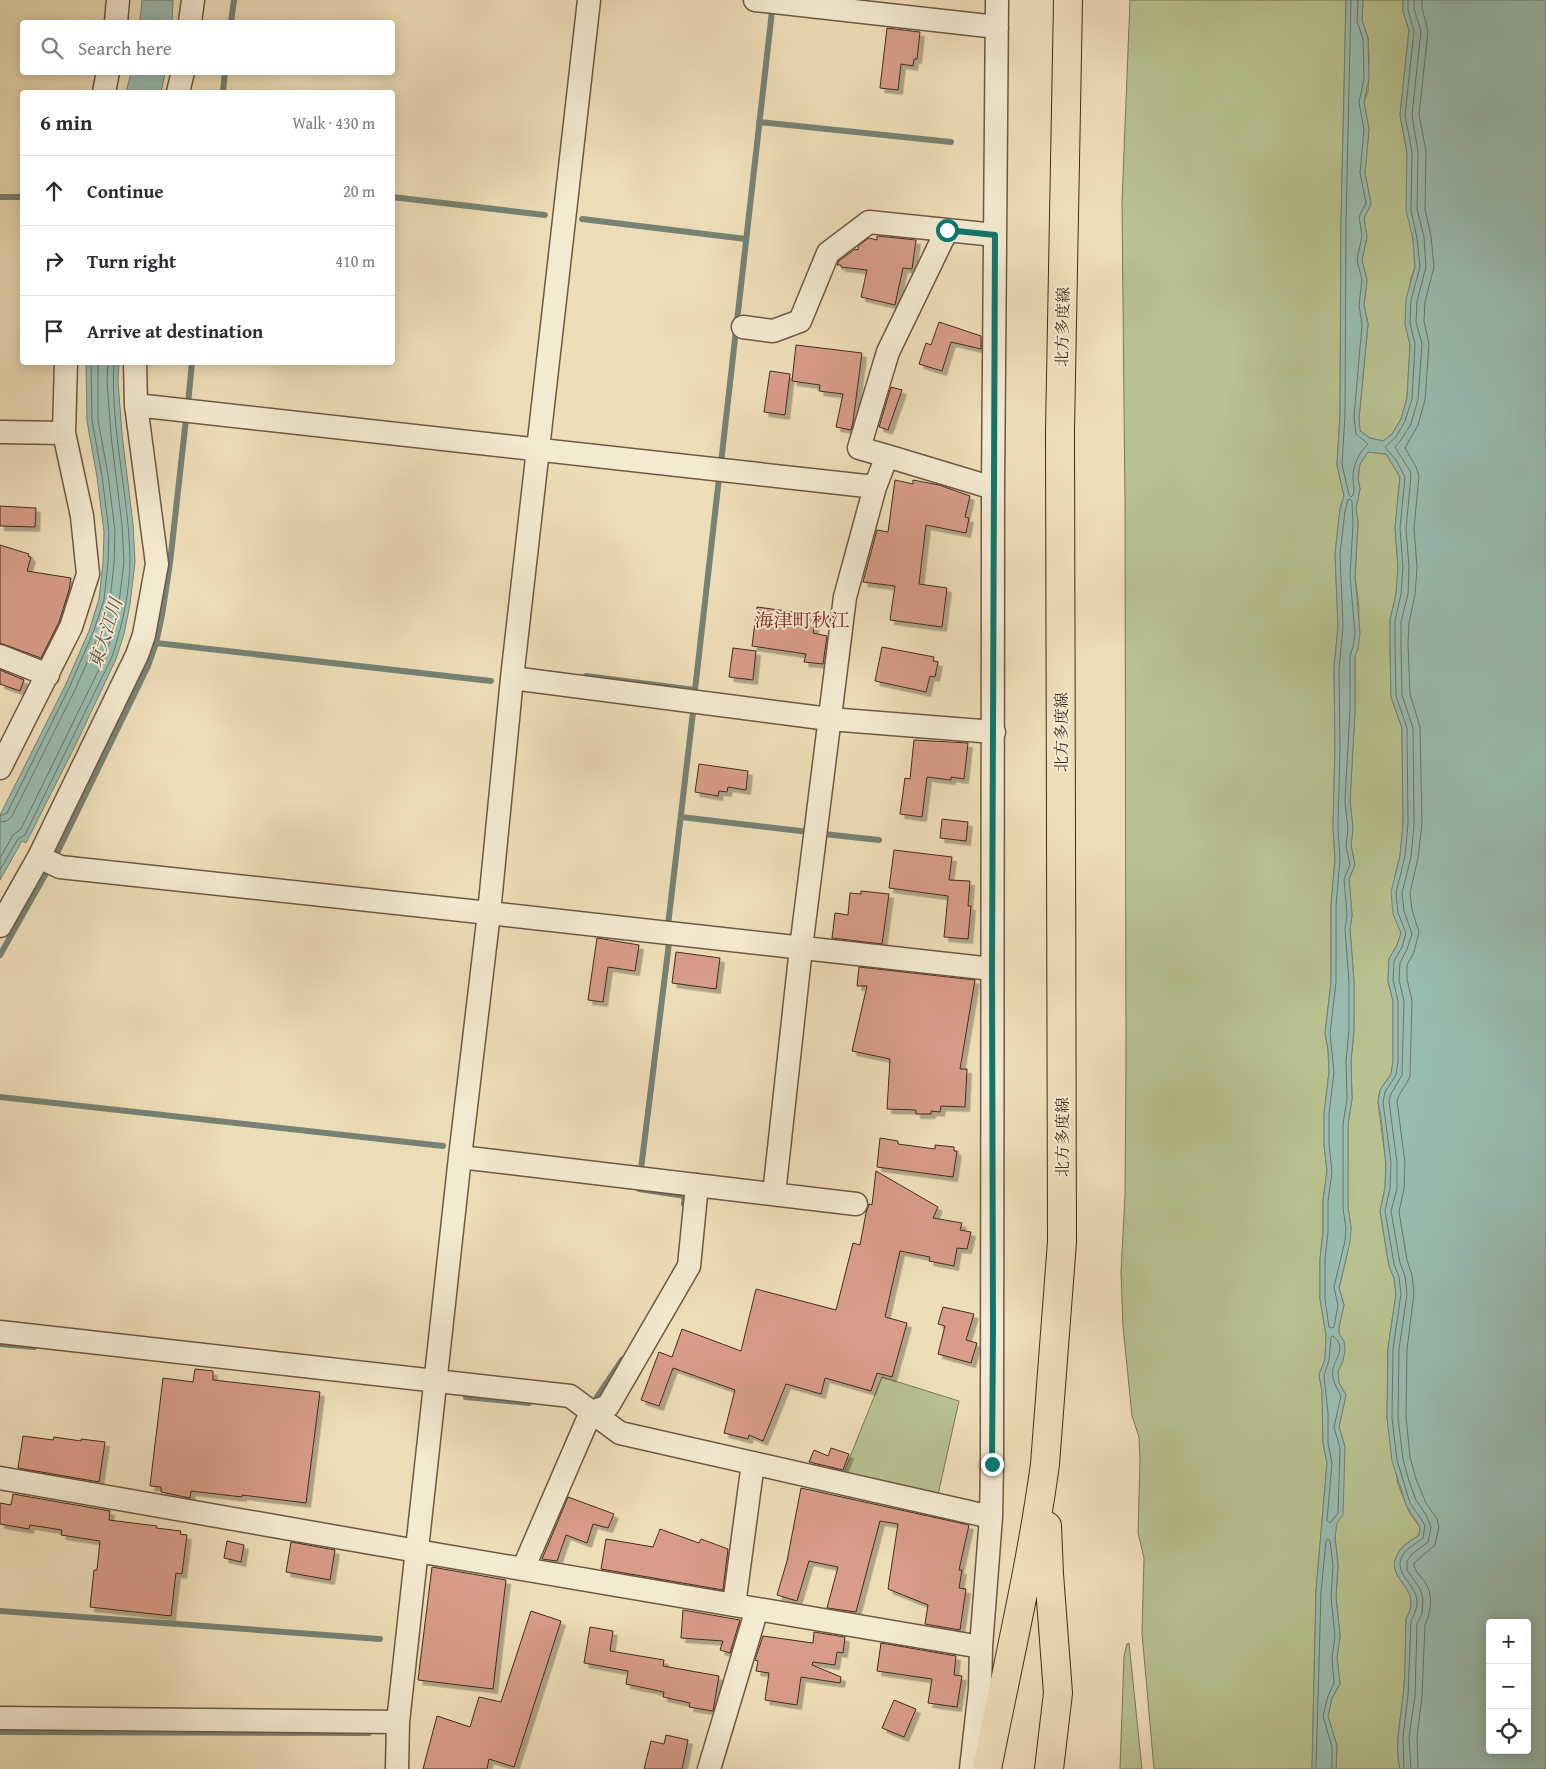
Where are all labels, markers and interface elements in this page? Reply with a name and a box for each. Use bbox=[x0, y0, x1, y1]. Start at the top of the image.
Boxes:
search box bbox=[20, 20, 395, 75]
icon: search bbox=[38, 34, 66, 62]
text: Search here bbox=[78, 34, 172, 62]
text: 6 min bbox=[40, 107, 92, 138]
text: Walk · 430 m bbox=[292, 111, 375, 135]
icon: ahead bbox=[40, 177, 68, 205]
text: Continue bbox=[87, 177, 164, 205]
text: 20 m bbox=[343, 179, 375, 203]
route start bbox=[936, 219, 959, 242]
icon: right bbox=[40, 247, 68, 275]
text: Turn right bbox=[87, 247, 176, 275]
text: 410 m bbox=[335, 249, 375, 273]
street label: 北方多度線 bbox=[1049, 287, 1075, 367]
icon: arrive bbox=[40, 317, 68, 345]
text: Arrive at destination bbox=[87, 317, 263, 345]
water label: 東大江川 bbox=[81, 593, 130, 671]
district label: 海津町秋江 bbox=[754, 606, 850, 634]
street label: 北方多度線 bbox=[1049, 692, 1073, 772]
street label: 北方多度線 bbox=[1050, 1097, 1074, 1177]
route end bbox=[981, 1453, 1004, 1476]
map controls bbox=[1486, 1619, 1531, 1754]
button: + bbox=[1486, 1619, 1531, 1664]
button: − bbox=[1486, 1664, 1531, 1709]
button: locate bbox=[1486, 1709, 1531, 1754]

